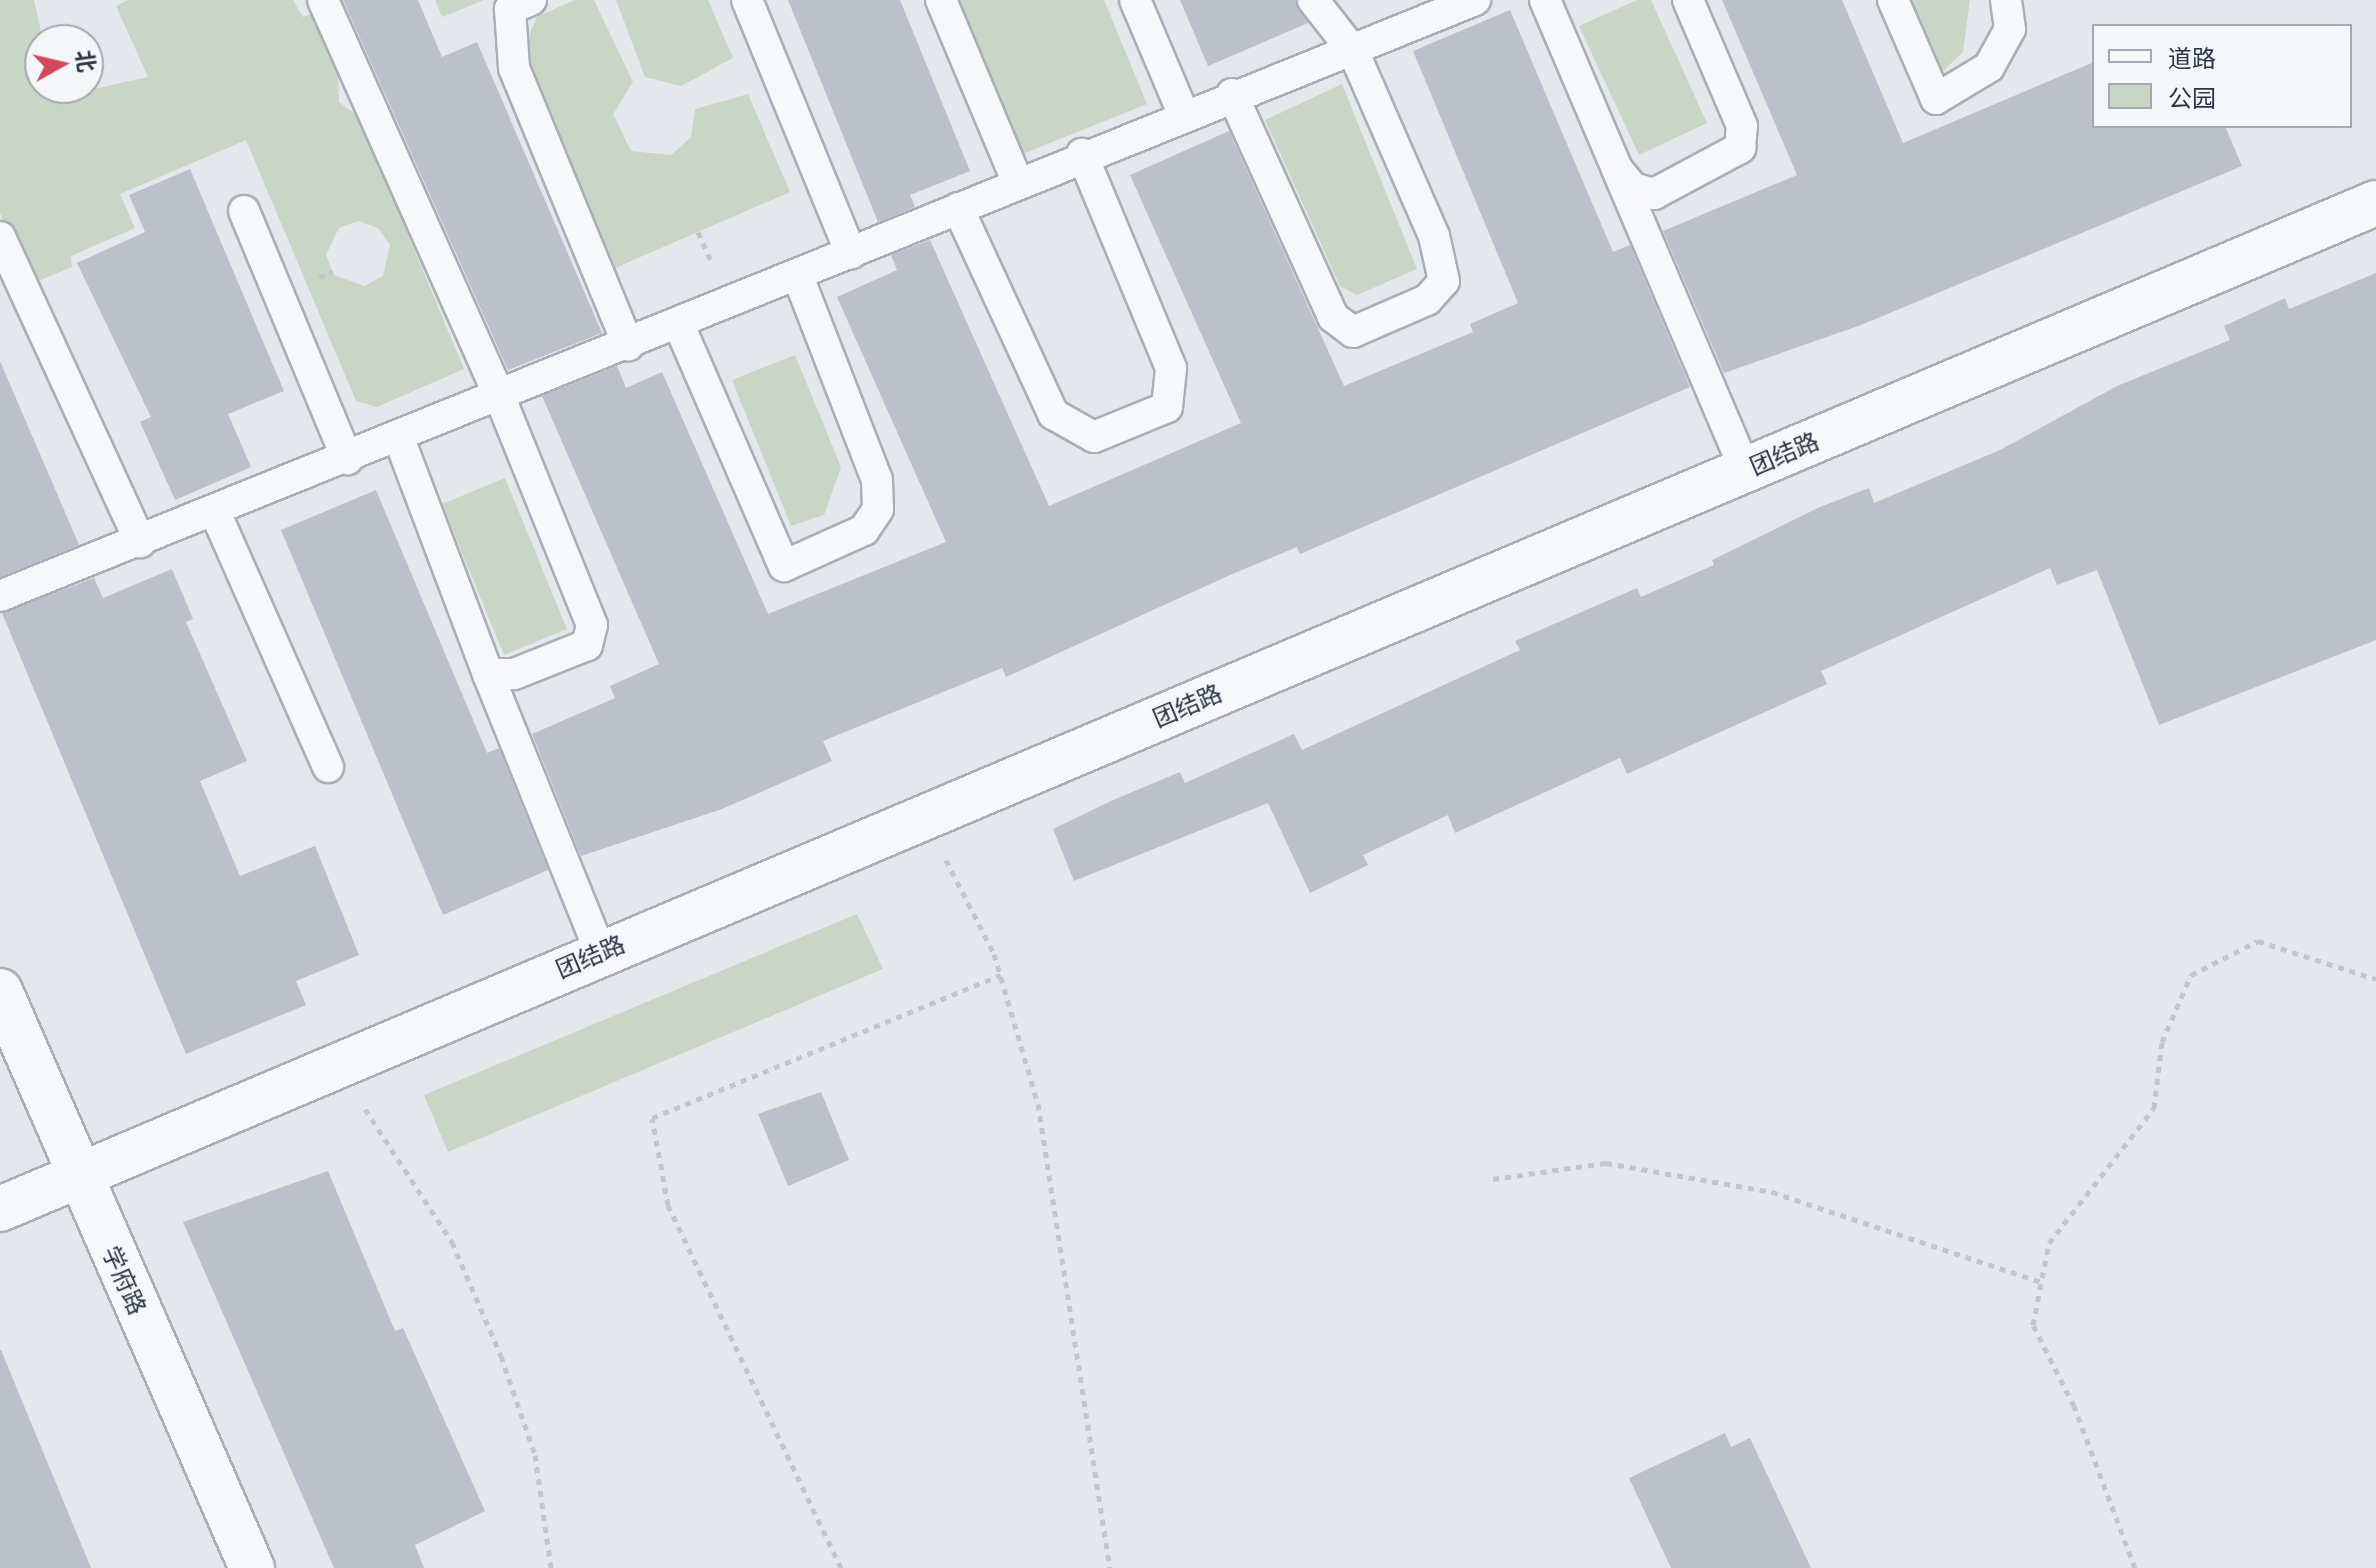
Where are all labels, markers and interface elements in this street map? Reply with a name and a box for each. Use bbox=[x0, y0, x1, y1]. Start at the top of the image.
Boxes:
north arrow bbox=[24, 24, 104, 104]
legend bbox=[2092, 24, 2352, 128]
text: 道路 bbox=[2168, 43, 2216, 72]
text: 北 bbox=[71, 48, 101, 74]
text: 公园 bbox=[2168, 83, 2216, 112]
street label: 团结路 bbox=[1745, 426, 1823, 480]
street label: 团结路 bbox=[1148, 678, 1226, 732]
street label: 团结路 bbox=[551, 929, 629, 983]
street label: 学府路 bbox=[97, 1241, 153, 1319]

